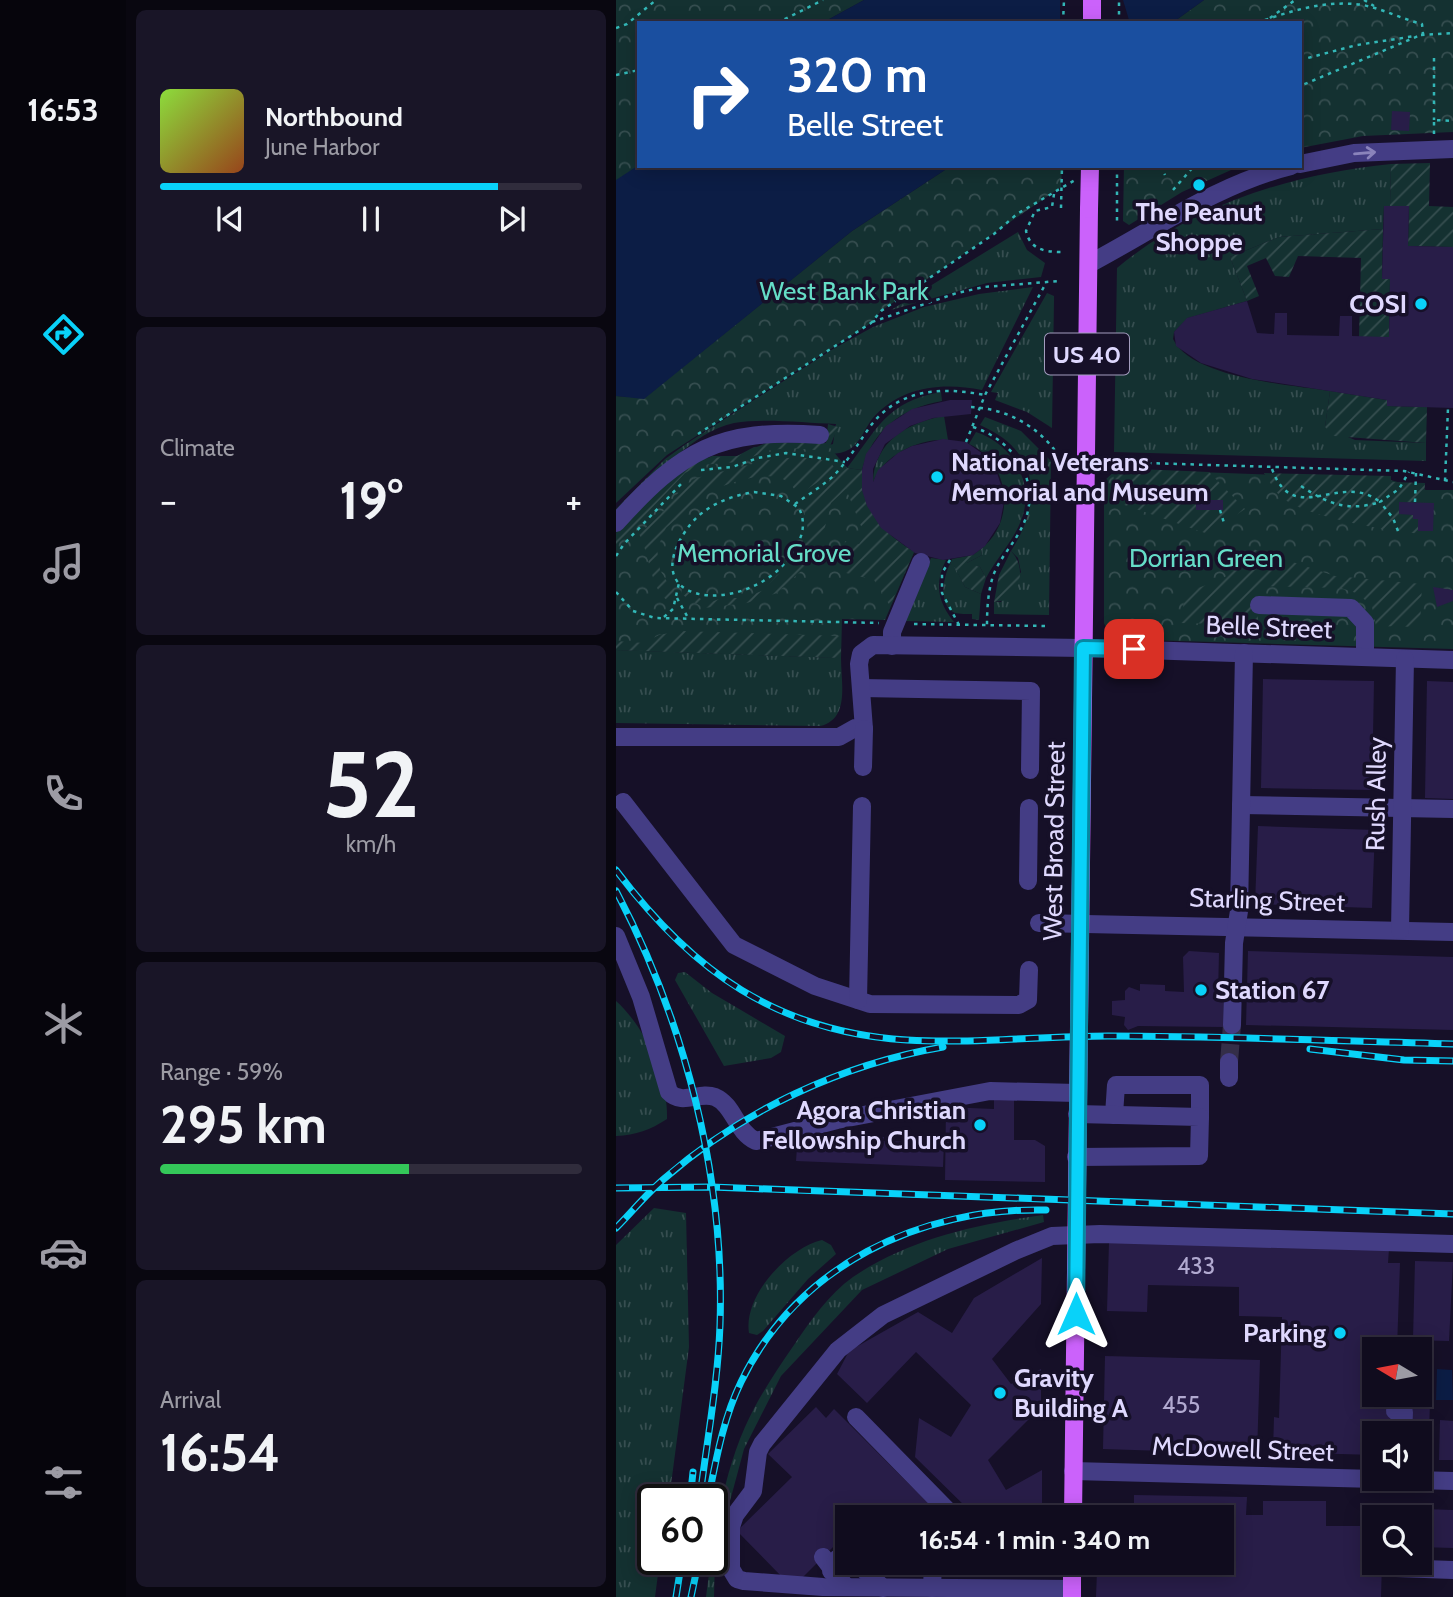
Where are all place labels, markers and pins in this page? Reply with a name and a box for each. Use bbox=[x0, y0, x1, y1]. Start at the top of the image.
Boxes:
marker: The Peanut Shoppe bbox=[1191, 177, 1207, 193]
place label: The Peanut Shoppe bbox=[1136, 196, 1263, 258]
place label: COSI bbox=[1349, 288, 1407, 320]
marker: COSI bbox=[1413, 296, 1429, 312]
place label: National Veterans Memorial and Museum bbox=[951, 446, 1209, 508]
marker: National Veterans Memorial and Museum bbox=[929, 469, 945, 485]
pin bbox=[1104, 619, 1164, 679]
place label: Station 67 bbox=[1215, 974, 1330, 1006]
marker: Station 67 bbox=[1193, 982, 1209, 998]
place label: Agora Christian Fellowship Church bbox=[762, 1094, 966, 1156]
marker: Agora Christian Fellowship Church bbox=[972, 1117, 988, 1133]
place label: Parking bbox=[1243, 1317, 1326, 1349]
marker: Parking bbox=[1332, 1325, 1348, 1341]
place label: Gravity Building A bbox=[1014, 1362, 1129, 1424]
marker: Gravity Building A bbox=[992, 1385, 1008, 1401]

